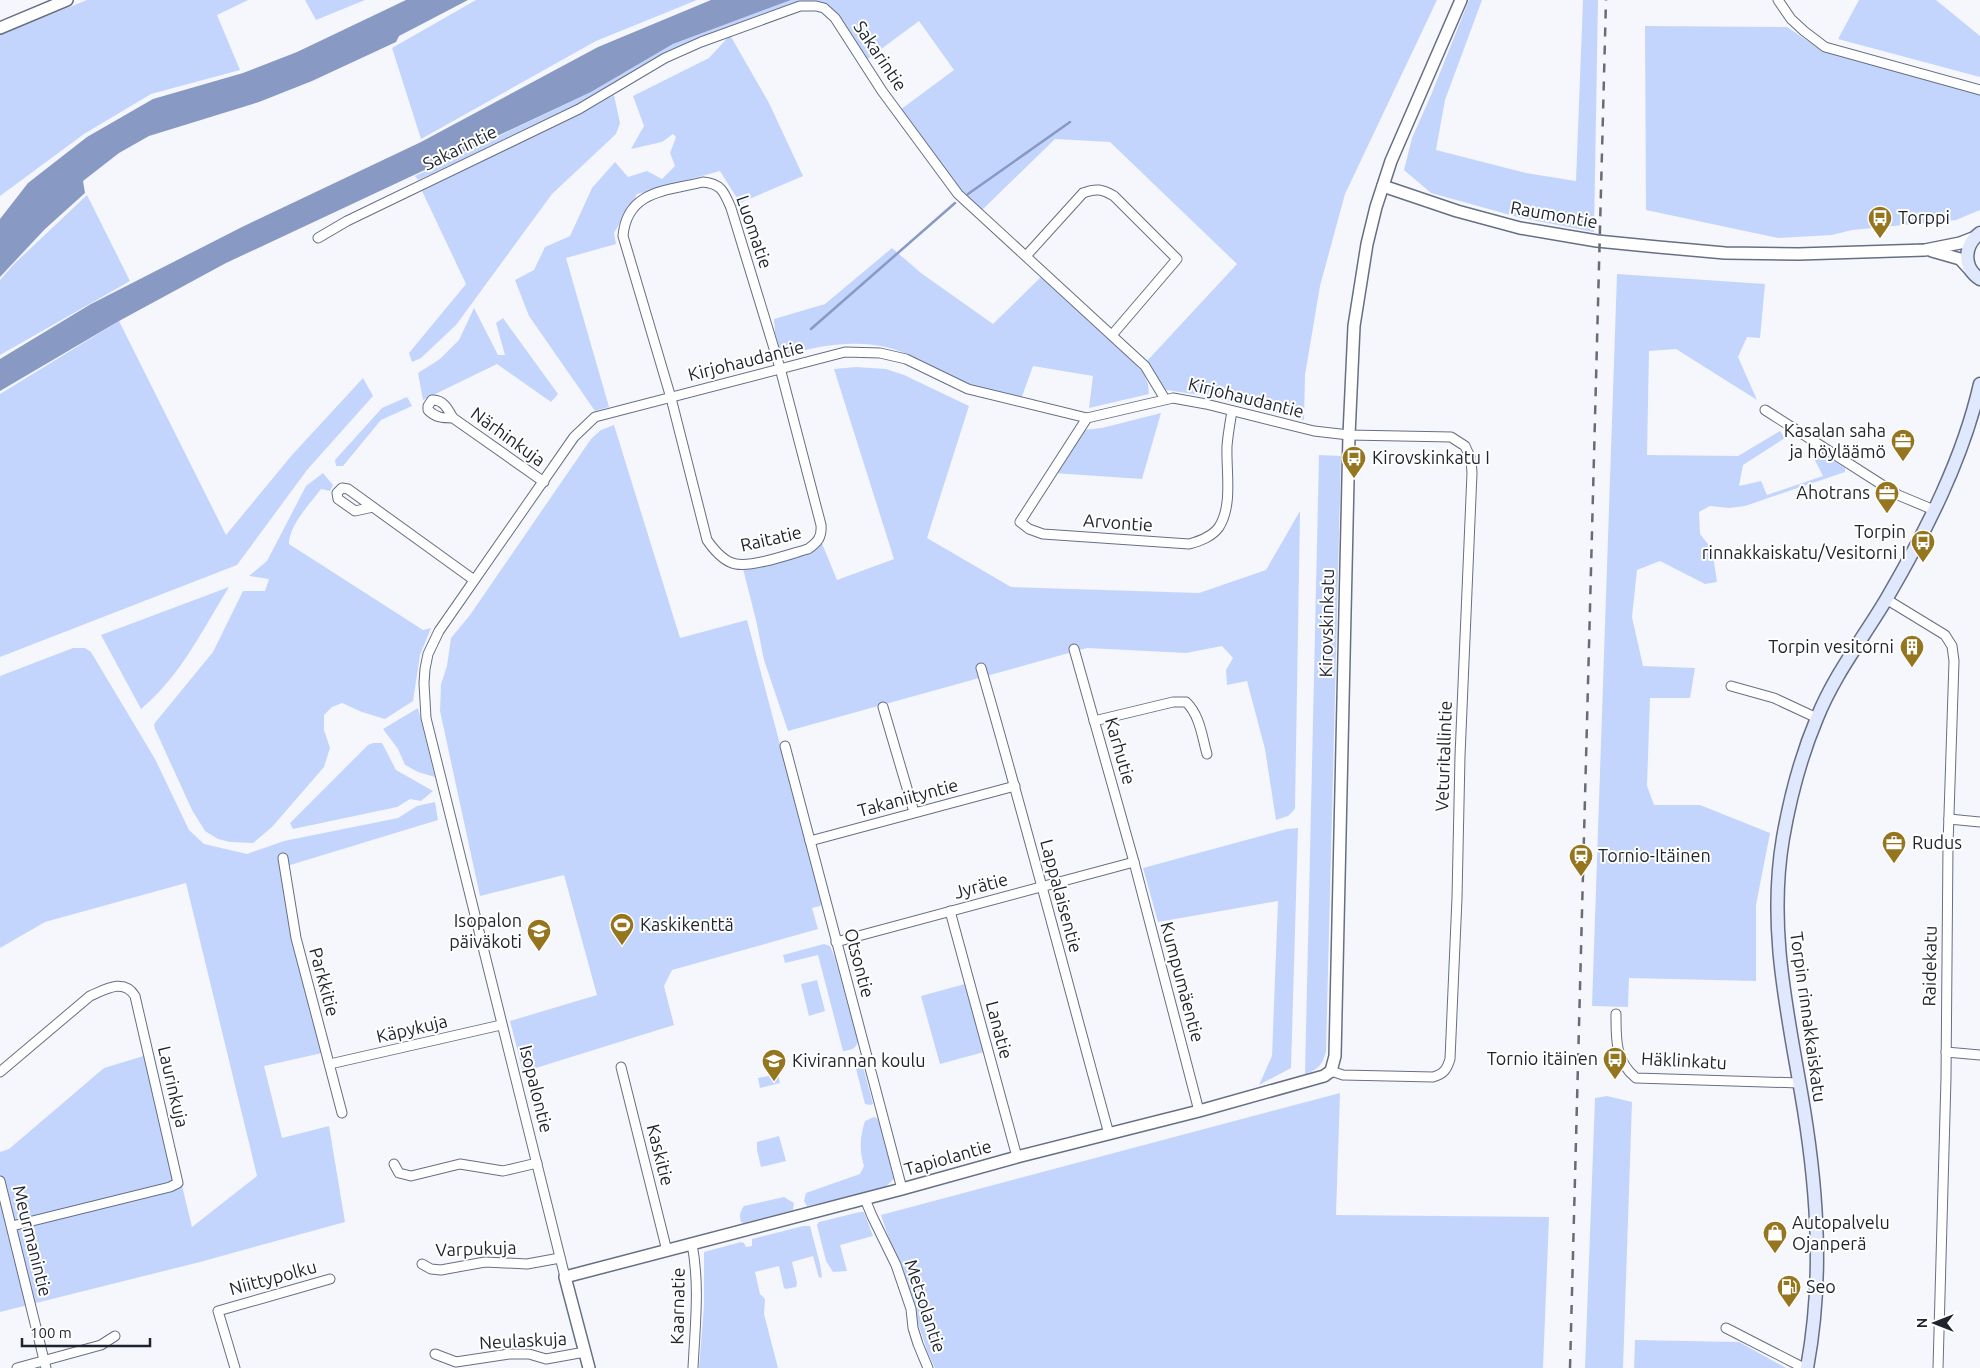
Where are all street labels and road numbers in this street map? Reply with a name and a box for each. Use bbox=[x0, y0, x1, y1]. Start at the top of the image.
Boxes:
street label: Sakarintie bbox=[850, 17, 911, 94]
street label: Sakarintie bbox=[419, 121, 500, 174]
street label: Luomatie bbox=[733, 192, 777, 271]
street label: Raumontie bbox=[1509, 196, 1599, 232]
street label: Kirjohaudantie bbox=[686, 336, 806, 384]
street label: Kirjohaudantie bbox=[1186, 373, 1306, 421]
street label: Närhinkuja bbox=[468, 403, 550, 470]
street label: Arvontie bbox=[1083, 510, 1154, 534]
street label: Raitatie bbox=[738, 521, 803, 555]
street label: Kirovskinkatu bbox=[1315, 568, 1337, 678]
street label: Veturitallintie bbox=[1431, 700, 1455, 812]
street label: Karhutie bbox=[1102, 715, 1140, 787]
street label: Takaniityntie bbox=[855, 774, 960, 820]
street label: Lappalaisentie bbox=[1037, 837, 1087, 955]
street label: Jyrätie bbox=[952, 868, 1010, 902]
street label: Kumpumäentie bbox=[1157, 919, 1209, 1044]
street label: Raidekatu bbox=[1918, 925, 1940, 1007]
street label: Otsontie bbox=[841, 926, 879, 1000]
street label: Torpin rinnakkaiskatu bbox=[1787, 930, 1831, 1103]
street label: Parkkitie bbox=[306, 945, 344, 1018]
street label: Lanatie bbox=[983, 998, 1017, 1061]
street label: Käpykuja bbox=[374, 1010, 449, 1046]
street label: Isopalontie bbox=[516, 1043, 558, 1135]
street label: Laurinkuja bbox=[155, 1044, 193, 1130]
street label: Häklinkatu bbox=[1641, 1048, 1727, 1072]
street label: Kaskitie bbox=[644, 1122, 678, 1188]
street label: Tapiolantie bbox=[902, 1135, 994, 1179]
street label: Meurmanintie bbox=[10, 1183, 56, 1298]
street label: Varpukuja bbox=[435, 1237, 517, 1259]
street label: Niittypolku bbox=[227, 1256, 319, 1298]
street label: Metsolantie bbox=[902, 1257, 950, 1355]
street label: Kaarnatie bbox=[666, 1267, 688, 1345]
street label: Neulaskuja bbox=[479, 1328, 567, 1352]

